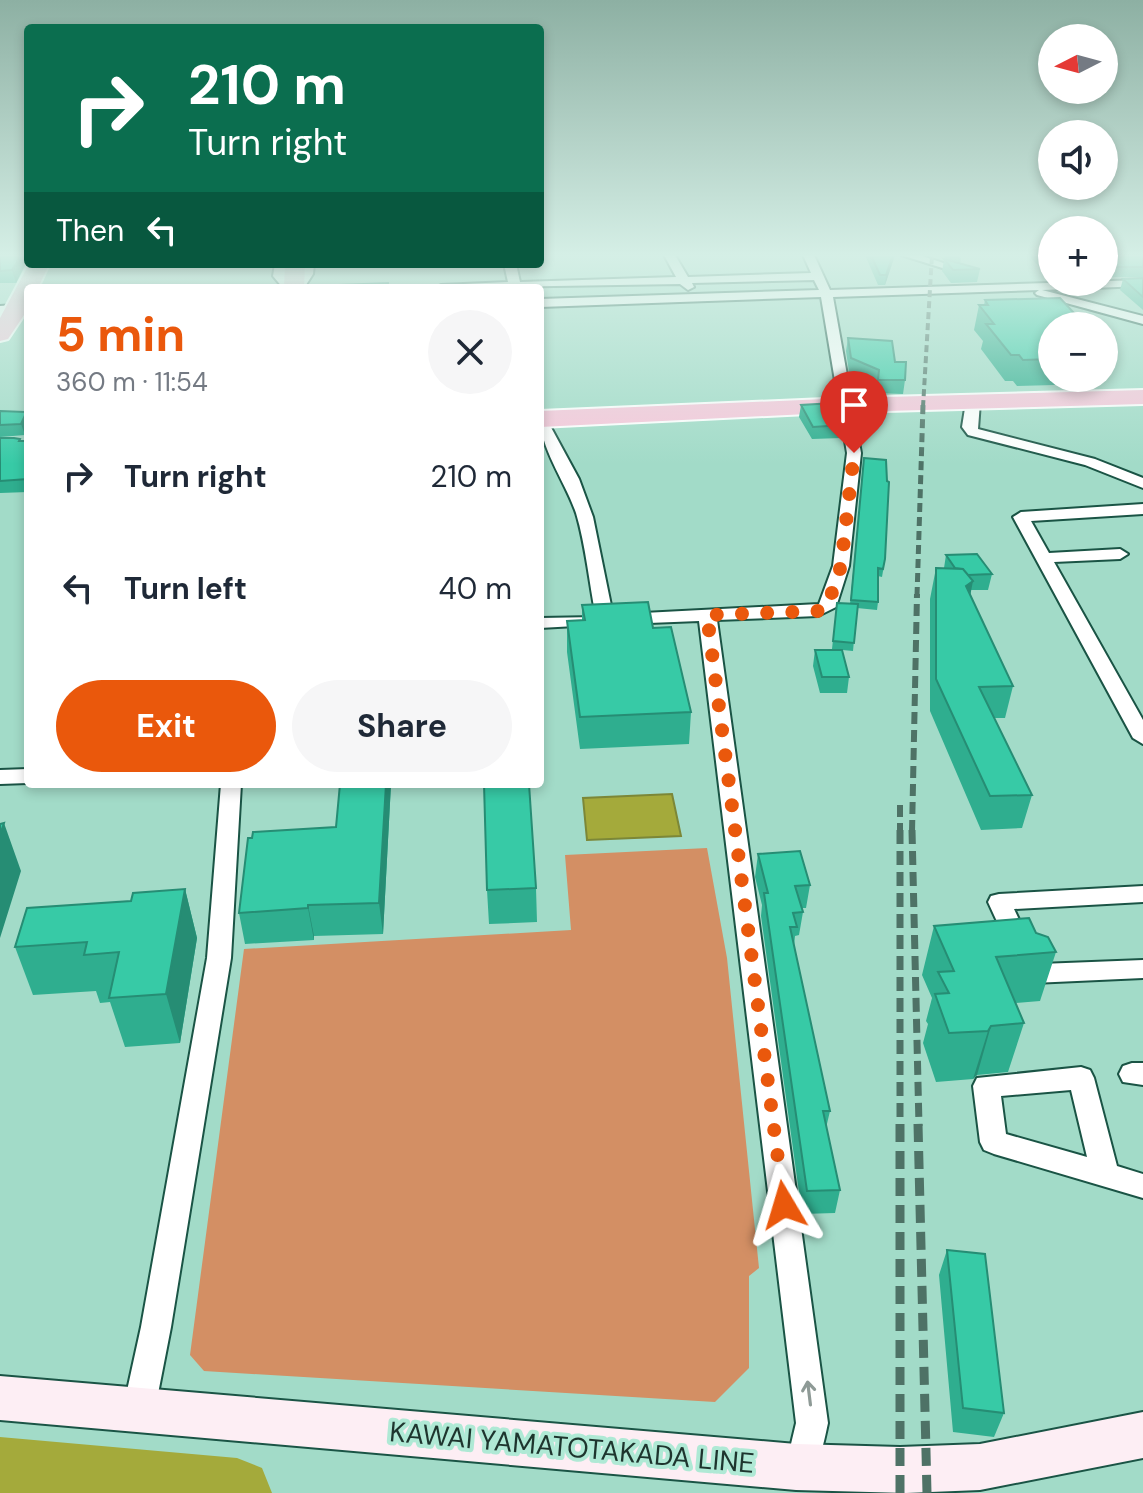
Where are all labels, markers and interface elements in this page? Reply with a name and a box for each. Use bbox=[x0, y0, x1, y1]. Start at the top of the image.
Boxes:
north arrow bbox=[1038, 24, 1118, 104]
map controls bbox=[1038, 24, 1118, 392]
text: 210 m bbox=[188, 48, 346, 121]
icon: right bbox=[56, 56, 160, 160]
text: Turn right bbox=[188, 119, 347, 166]
button: sound bbox=[1038, 120, 1118, 200]
icon: left bbox=[140, 208, 184, 252]
text: Then bbox=[56, 211, 124, 250]
button: + bbox=[1038, 216, 1118, 296]
text: 5 min bbox=[56, 303, 185, 366]
button: close bbox=[428, 310, 512, 394]
button: − bbox=[1038, 312, 1118, 392]
text: 360 m · 11:54 bbox=[56, 365, 208, 399]
pin bbox=[820, 371, 888, 453]
icon: arrive bbox=[832, 383, 876, 427]
icon: right bbox=[56, 454, 100, 498]
text: Turn right bbox=[124, 457, 267, 496]
text: 210 m bbox=[430, 457, 512, 496]
icon: left bbox=[56, 566, 100, 610]
text: Turn left bbox=[124, 569, 247, 608]
text: 40 m bbox=[439, 569, 512, 608]
button: Exit bbox=[56, 680, 276, 772]
button: Share bbox=[292, 680, 512, 772]
position arrow bbox=[742, 1163, 826, 1247]
one-way arrow bbox=[801, 1380, 816, 1407]
street label: KAWAI YAMATOTAKADA LINE bbox=[388, 1413, 756, 1482]

